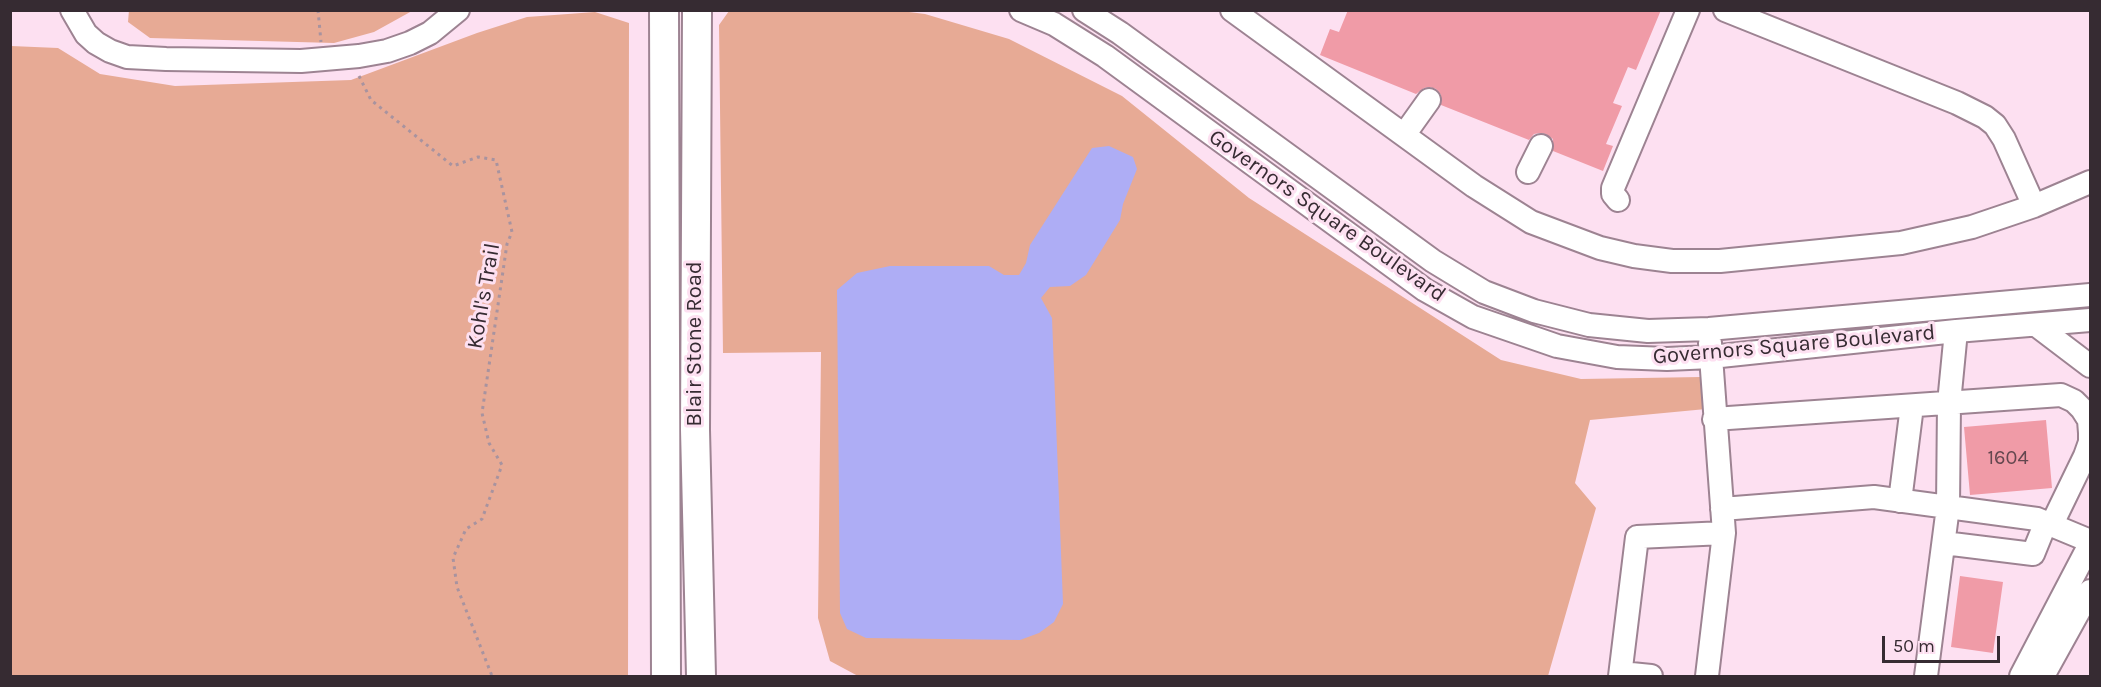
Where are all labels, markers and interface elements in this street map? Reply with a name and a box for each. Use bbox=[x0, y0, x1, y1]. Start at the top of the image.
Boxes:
street label: Governors Square Boulevard bbox=[1203, 124, 1451, 308]
street label: Kohl's Trail bbox=[462, 241, 506, 351]
street label: Blair Stone Road bbox=[682, 261, 708, 427]
street label: Governors Square Boulevard bbox=[1652, 320, 1936, 370]
house number: 1604 bbox=[1987, 446, 2029, 470]
scale bar bbox=[1885, 624, 2004, 662]
text: 50 m bbox=[1893, 635, 1935, 657]

